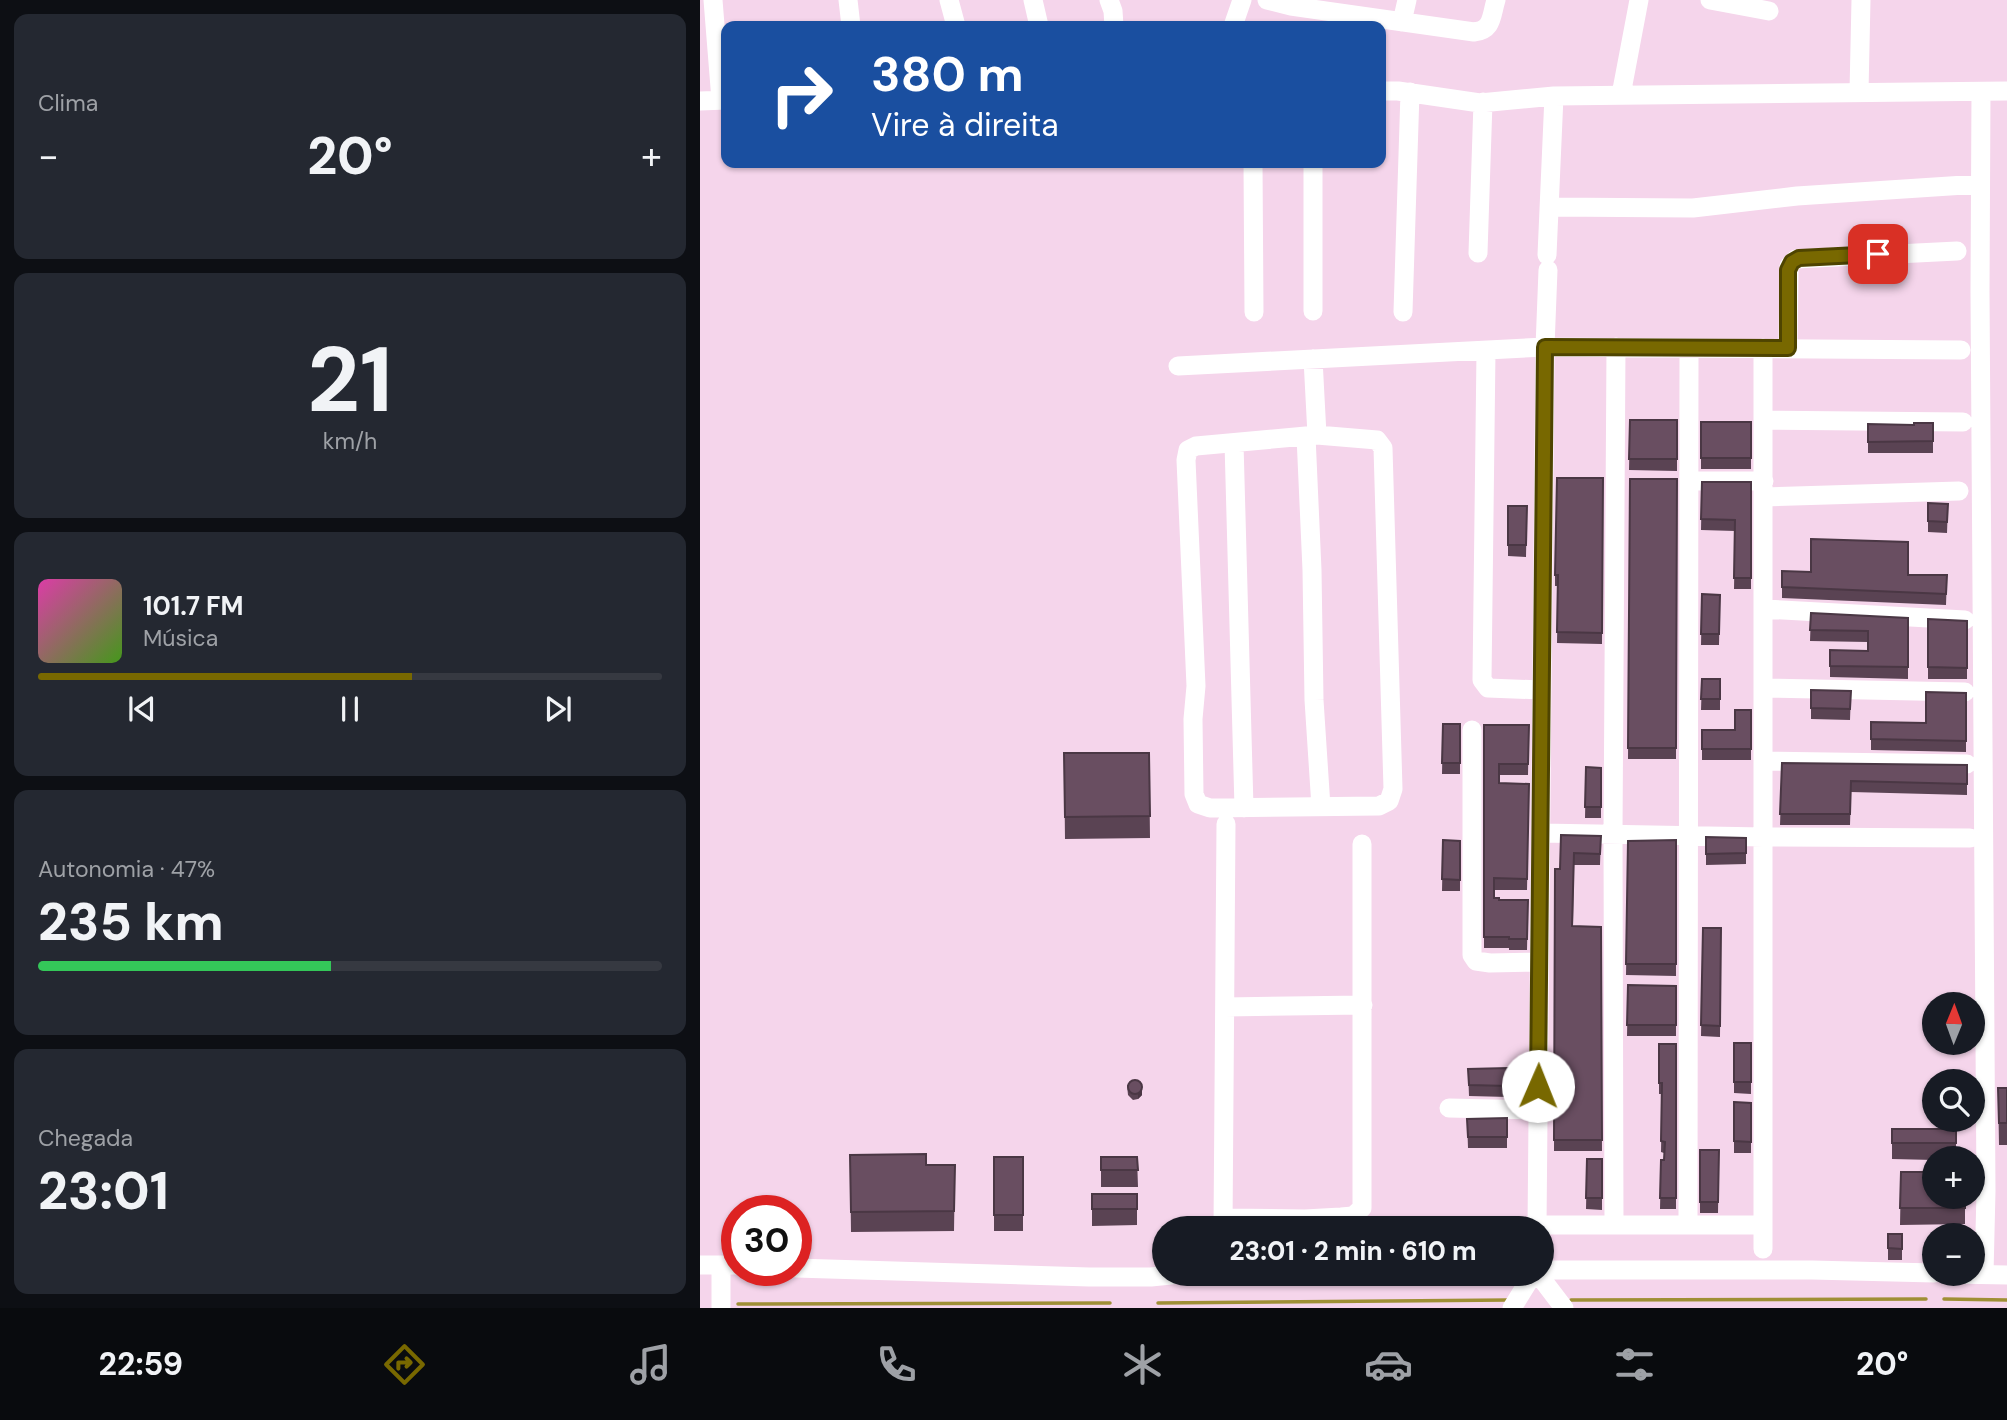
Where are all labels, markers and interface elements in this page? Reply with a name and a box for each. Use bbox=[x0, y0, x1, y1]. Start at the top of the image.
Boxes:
text: 380 m bbox=[871, 42, 1024, 106]
icon: right bbox=[756, 49, 847, 140]
text: Clima bbox=[38, 88, 98, 118]
text: Vire à direita bbox=[871, 104, 1059, 146]
text: 20° bbox=[307, 122, 393, 190]
text: − bbox=[38, 131, 59, 181]
text: + bbox=[641, 131, 662, 181]
pin bbox=[1848, 224, 1908, 284]
icon: arrive bbox=[1859, 235, 1897, 273]
text: 21 bbox=[307, 321, 393, 439]
text: km/h bbox=[323, 426, 377, 456]
text: 101.7 FM bbox=[143, 589, 244, 623]
text: Música bbox=[143, 623, 218, 653]
icon: previous bbox=[123, 690, 161, 728]
icon: pause bbox=[331, 690, 369, 728]
icon: next bbox=[539, 690, 577, 728]
text: Autonomia · 47% bbox=[38, 854, 215, 884]
text: 235 km bbox=[38, 888, 224, 956]
north arrow bbox=[1922, 992, 1984, 1055]
map controls bbox=[1922, 992, 1985, 1286]
position arrow bbox=[1501, 1049, 1575, 1123]
button: search bbox=[1922, 1069, 1985, 1132]
text: Chegada bbox=[38, 1123, 133, 1153]
button: + bbox=[1922, 1146, 1985, 1209]
text: 23:01 bbox=[38, 1157, 169, 1225]
speed limit sign: 30 bbox=[721, 1195, 812, 1286]
button: − bbox=[1922, 1223, 1985, 1286]
text: 23:01 · 2 min · 610 m bbox=[1229, 1234, 1477, 1268]
icon: directions bbox=[380, 1340, 429, 1389]
icon: music bbox=[626, 1340, 675, 1389]
icon: phone bbox=[872, 1340, 921, 1389]
icon: climate bbox=[1118, 1340, 1167, 1389]
icon: car bbox=[1364, 1340, 1413, 1389]
icon: filters bbox=[1610, 1340, 1659, 1389]
text: 22:59 bbox=[98, 1343, 183, 1385]
text: 20° bbox=[1856, 1343, 1908, 1385]

